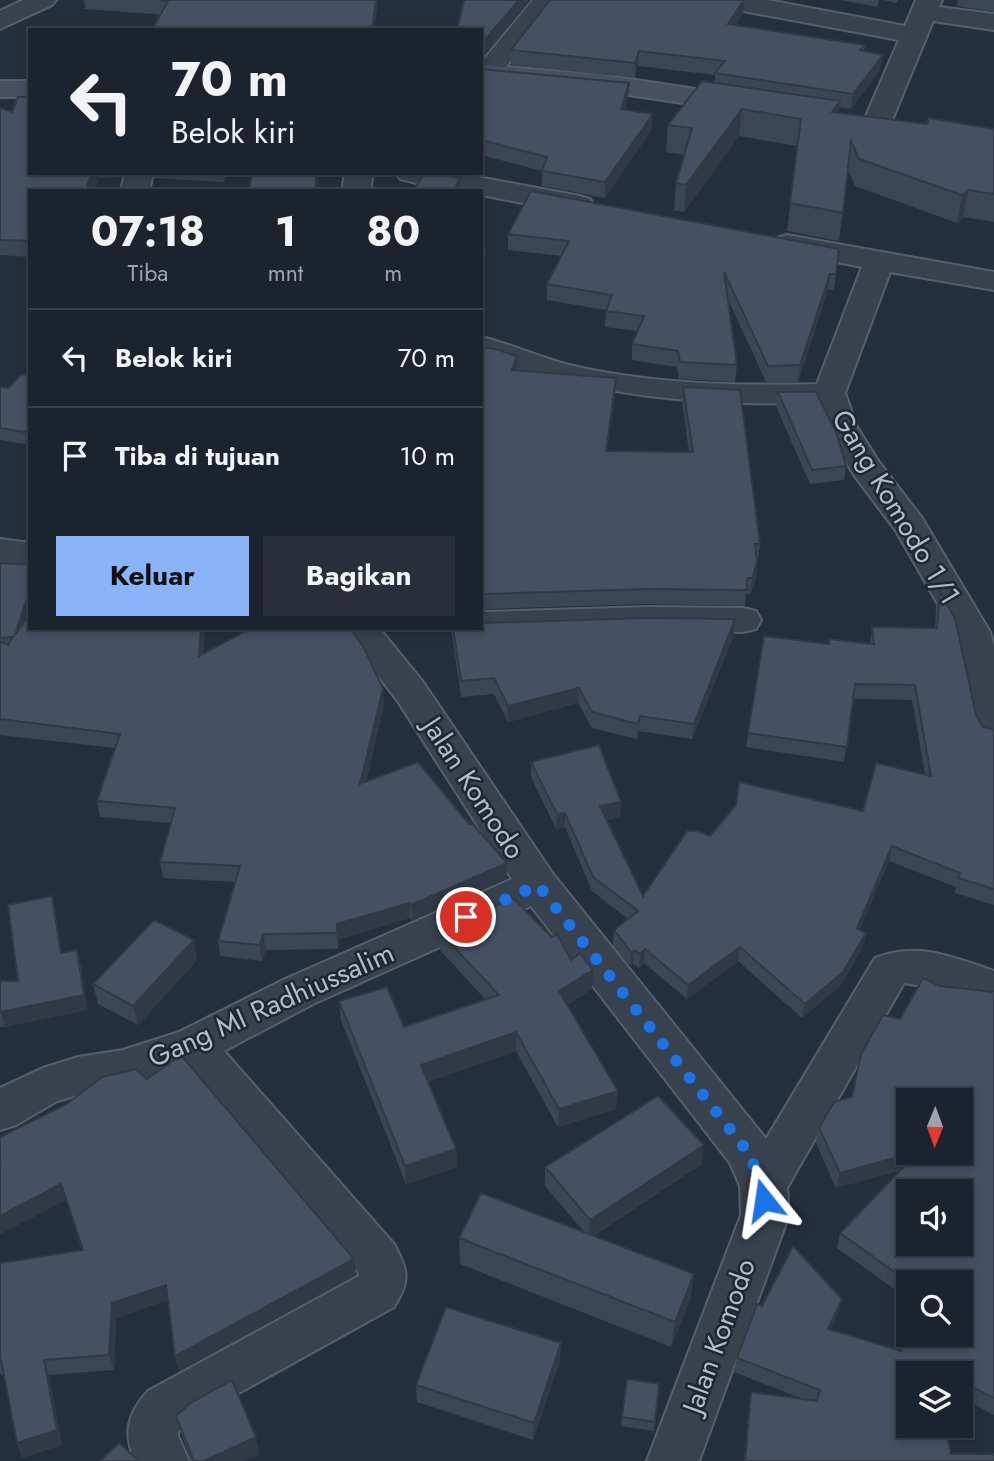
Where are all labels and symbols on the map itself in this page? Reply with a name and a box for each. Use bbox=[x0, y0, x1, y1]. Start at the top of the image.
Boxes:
street label: Gang Komodo 1/1 bbox=[822, 402, 970, 612]
street label: Jalan Komodo bbox=[411, 706, 535, 867]
pin bbox=[436, 887, 496, 947]
street label: Gang MI Radhiussalim bbox=[141, 932, 401, 1078]
north arrow bbox=[896, 1088, 973, 1166]
position arrow bbox=[727, 1163, 801, 1237]
street label: Jalan Komodo bbox=[671, 1253, 766, 1423]

